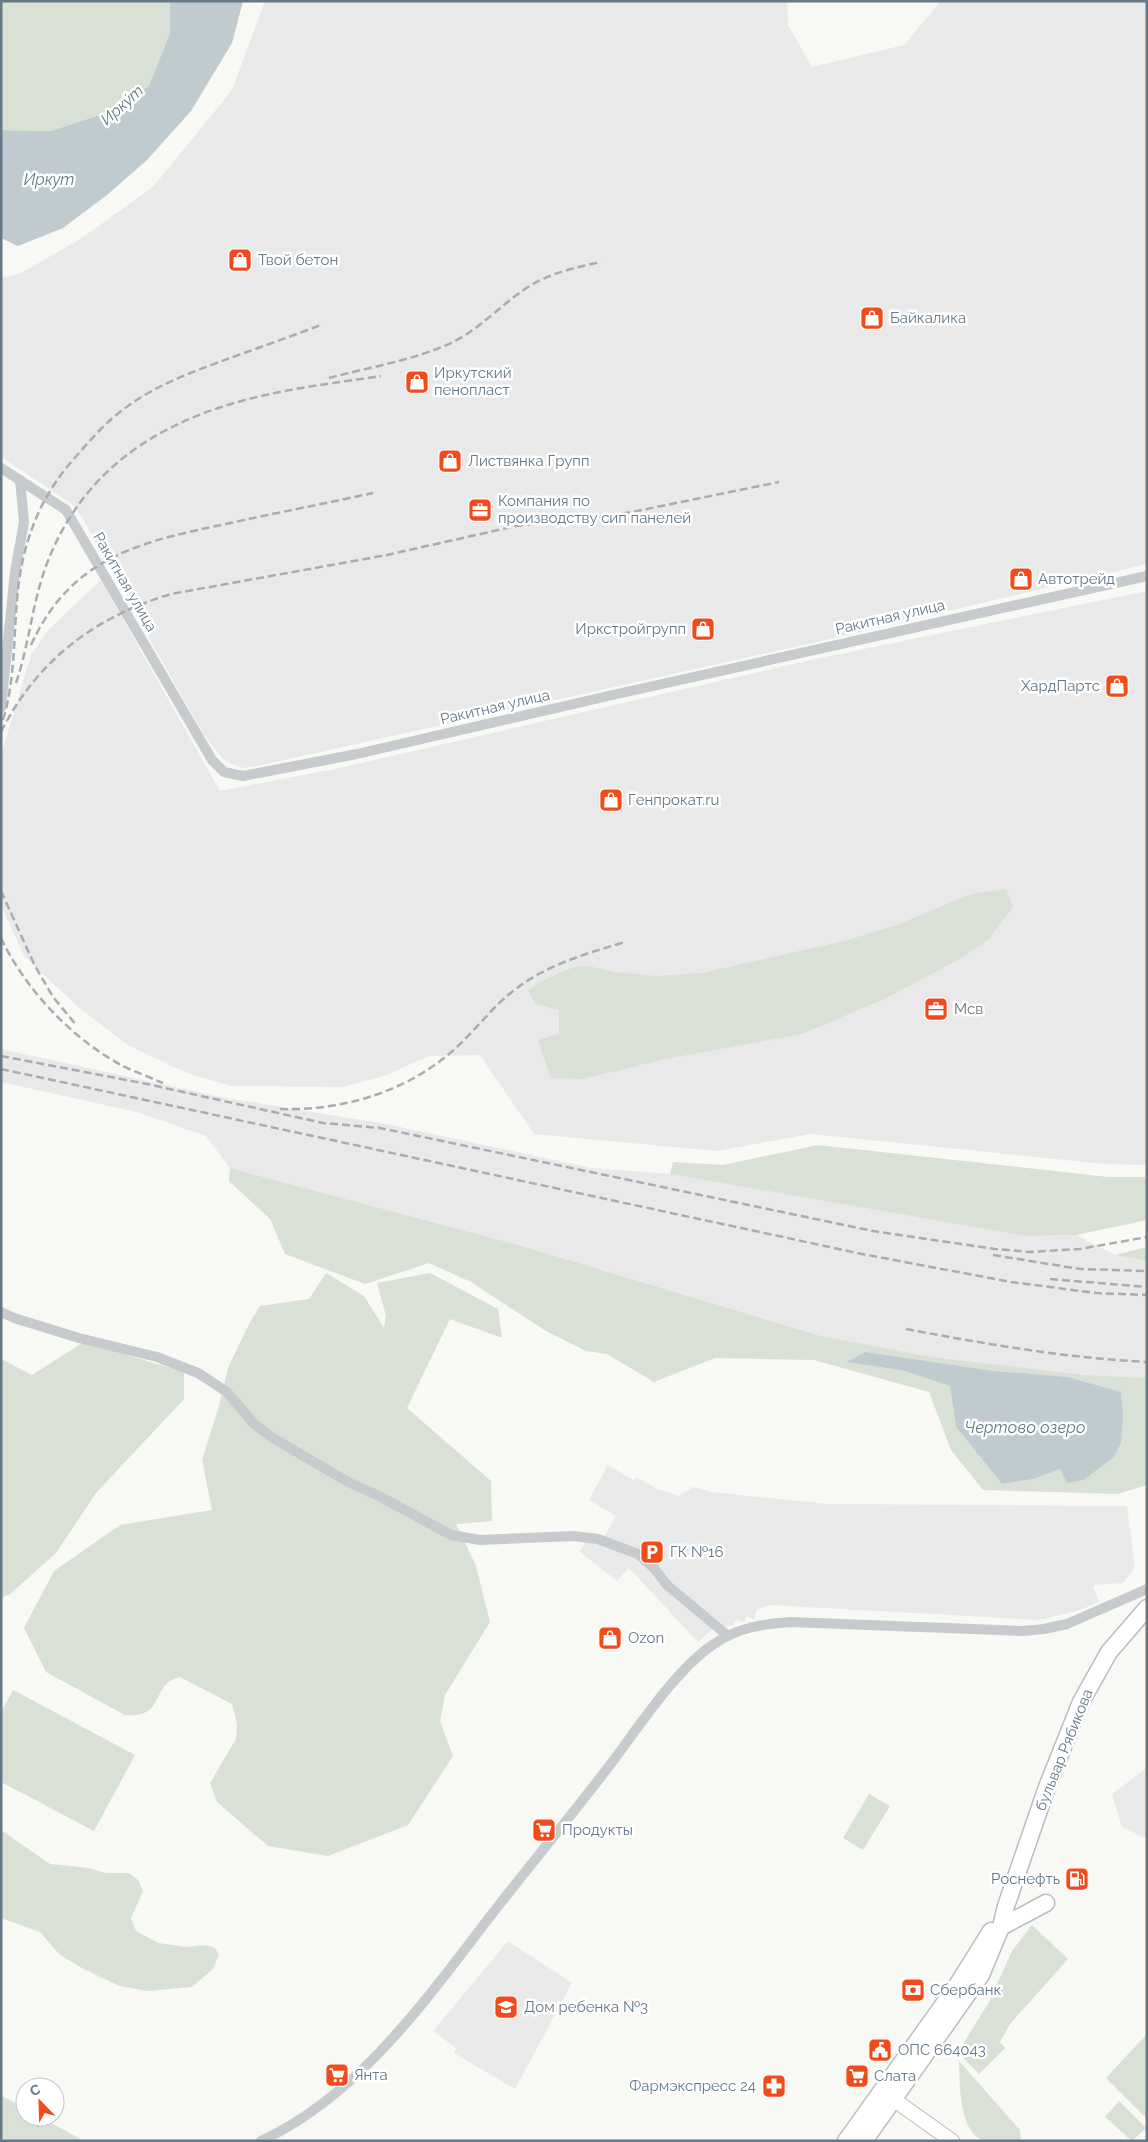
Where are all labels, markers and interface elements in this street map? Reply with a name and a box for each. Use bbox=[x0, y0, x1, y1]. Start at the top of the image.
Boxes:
water label: Ирку́т bbox=[97, 81, 147, 129]
water label: Иркут bbox=[24, 170, 74, 189]
shop icon: Твой бетон bbox=[227, 247, 253, 273]
place label: Твой бетон bbox=[258, 251, 338, 269]
shop icon: Байкалика bbox=[859, 305, 885, 331]
place label: Байкалика bbox=[890, 309, 966, 327]
place label: Иркутский пенопласт bbox=[434, 364, 512, 399]
shop icon: Иркутский пенопласт bbox=[404, 369, 430, 395]
shop icon: Листвянка Групп bbox=[437, 448, 463, 474]
place label: Листвянка Групп bbox=[468, 452, 589, 470]
place label: Компания по производству сип панелей bbox=[498, 492, 691, 527]
office icon: Компания по производству сип панелей bbox=[467, 497, 493, 523]
street label: Ракитная улица bbox=[89, 529, 161, 635]
shop icon: Автотрейд bbox=[1008, 566, 1034, 592]
place label: Автотрейд bbox=[1038, 570, 1115, 588]
street label: Ракитная улица bbox=[833, 596, 947, 638]
shop icon: Иркстройгрупп bbox=[690, 616, 716, 642]
place label: Иркстройгрупп bbox=[575, 620, 686, 638]
shop icon: ХардПартс bbox=[1104, 673, 1130, 699]
place label: ХардПартс bbox=[1021, 677, 1100, 695]
street label: Ракитная улица bbox=[438, 686, 552, 728]
shop icon: Генпрокат.ru bbox=[598, 787, 624, 813]
place label: Генпрокат.ru bbox=[628, 791, 719, 809]
office icon: Мсв bbox=[923, 996, 949, 1022]
place label: Мсв bbox=[954, 1000, 983, 1018]
water label: Чертово озеро bbox=[965, 1418, 1086, 1437]
parking icon: ГК №16 bbox=[639, 1539, 665, 1565]
place label: ГК №16 bbox=[670, 1543, 723, 1561]
shop icon: Ozon bbox=[597, 1625, 623, 1651]
place label: Ozon bbox=[628, 1629, 664, 1647]
street label: бульвар Рябикова bbox=[1031, 1687, 1097, 1813]
supermarket icon: Продукты bbox=[531, 1817, 557, 1843]
place label: Продукты bbox=[562, 1821, 633, 1839]
fuel station icon: Роснефть bbox=[1064, 1866, 1090, 1892]
place label: Роснефть bbox=[991, 1870, 1060, 1888]
bank icon: Сбербанк bbox=[900, 1977, 926, 2003]
place label: Сбербанк bbox=[930, 1981, 1001, 1999]
school or university icon: Дом ребенка №3 bbox=[493, 1994, 519, 2020]
place label: Дом ребенка №3 bbox=[524, 1998, 648, 2016]
public building icon: ОПС 664043 bbox=[867, 2037, 893, 2063]
place label: ОПС 664043 bbox=[898, 2041, 986, 2059]
supermarket icon: Янта bbox=[324, 2062, 350, 2088]
supermarket icon: Слата bbox=[844, 2063, 870, 2089]
place label: Янта bbox=[354, 2066, 388, 2084]
place label: Слата bbox=[874, 2067, 916, 2085]
pharmacy icon: Фармэкспресс 24 bbox=[761, 2073, 787, 2099]
north arrow bbox=[15, 2077, 65, 2127]
place label: Фармэкспресс 24 bbox=[629, 2077, 756, 2095]
text: С bbox=[27, 2081, 43, 2099]

